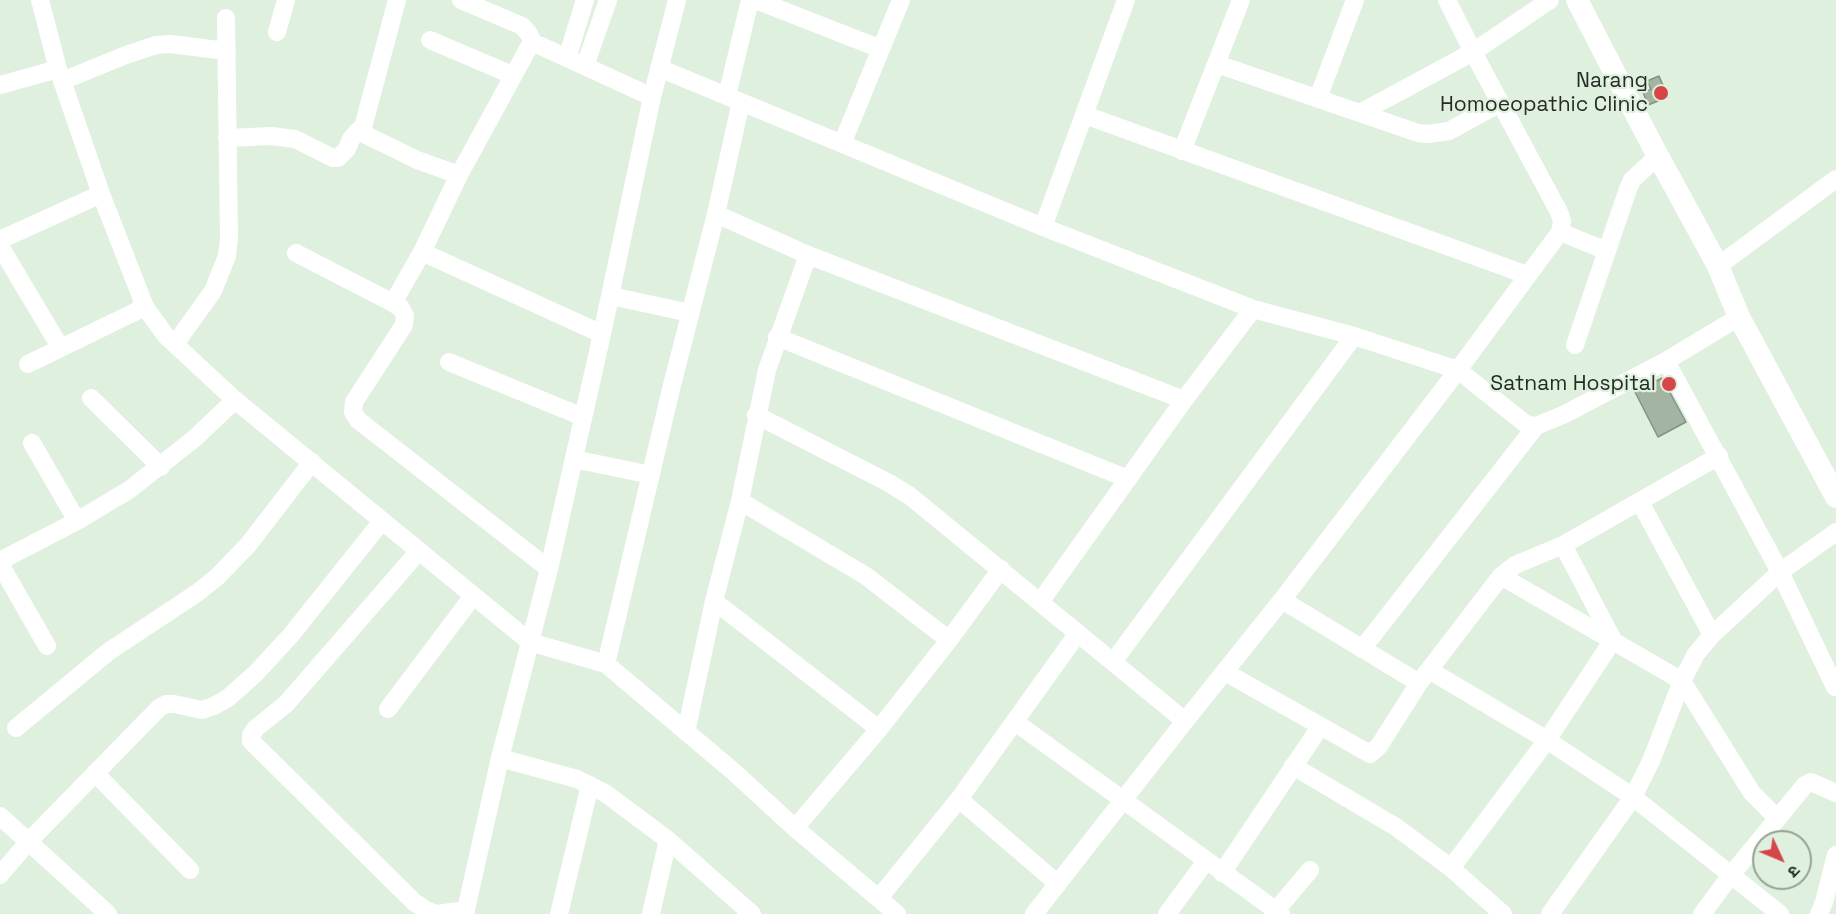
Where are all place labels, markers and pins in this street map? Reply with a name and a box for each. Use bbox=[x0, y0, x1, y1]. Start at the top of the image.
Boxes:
place label: Narang Homoeopathic Clinic bbox=[1440, 68, 1648, 118]
marker: Narang Homoeopathic Clinic bbox=[1652, 84, 1670, 102]
place label: Satnam Hospital bbox=[1490, 371, 1656, 397]
marker: Satnam Hospital bbox=[1660, 375, 1678, 393]

